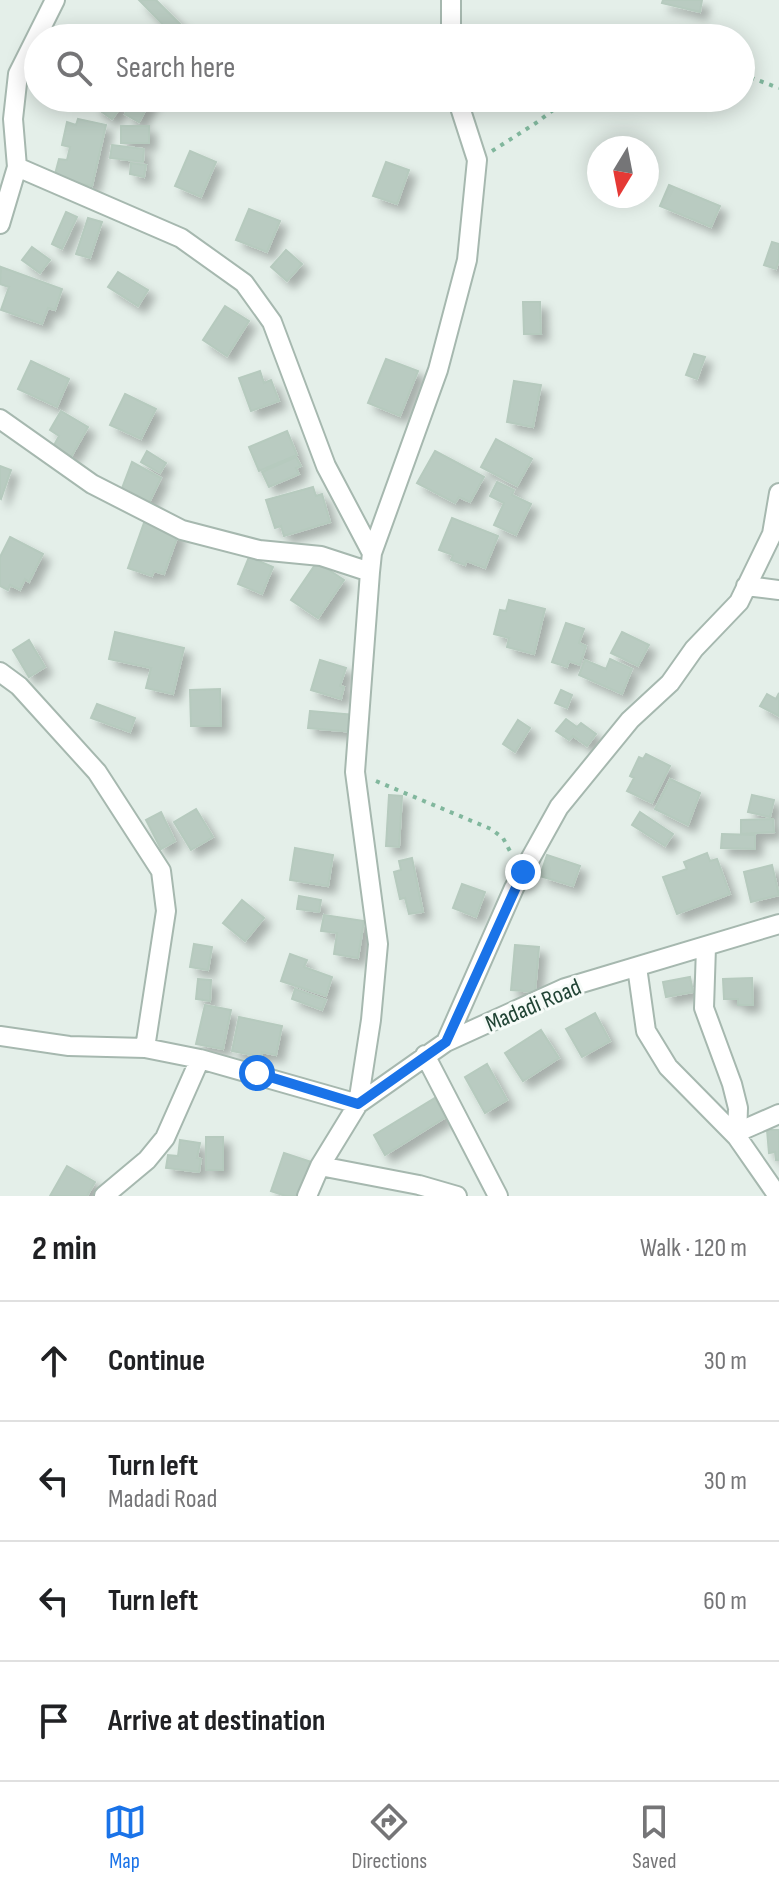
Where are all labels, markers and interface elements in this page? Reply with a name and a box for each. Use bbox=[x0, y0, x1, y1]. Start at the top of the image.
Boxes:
search box bbox=[24, 24, 755, 112]
icon: search bbox=[52, 46, 96, 90]
text: Search here bbox=[116, 50, 235, 86]
north arrow bbox=[587, 136, 659, 208]
route end bbox=[505, 854, 541, 890]
street label: Madadi Road bbox=[481, 972, 585, 1039]
route start bbox=[239, 1055, 275, 1091]
text: 2 min bbox=[32, 1228, 97, 1269]
text: Walk · 120 m bbox=[640, 1233, 747, 1264]
icon: ahead bbox=[32, 1339, 76, 1383]
text: Continue bbox=[108, 1343, 205, 1379]
text: 30 m bbox=[704, 1346, 747, 1377]
text: Turn left bbox=[108, 1448, 198, 1484]
icon: left bbox=[32, 1459, 76, 1503]
text: 30 m bbox=[704, 1466, 747, 1497]
text: Madadi Road bbox=[108, 1484, 217, 1515]
icon: left bbox=[32, 1579, 76, 1623]
text: Turn left bbox=[108, 1583, 198, 1619]
text: 60 m bbox=[703, 1586, 747, 1617]
icon: arrive bbox=[32, 1699, 76, 1743]
text: Arrive at destination bbox=[108, 1703, 325, 1739]
tab: Map bbox=[103, 1800, 147, 1875]
tab: Directions bbox=[352, 1800, 427, 1875]
tab: Saved bbox=[632, 1800, 676, 1875]

